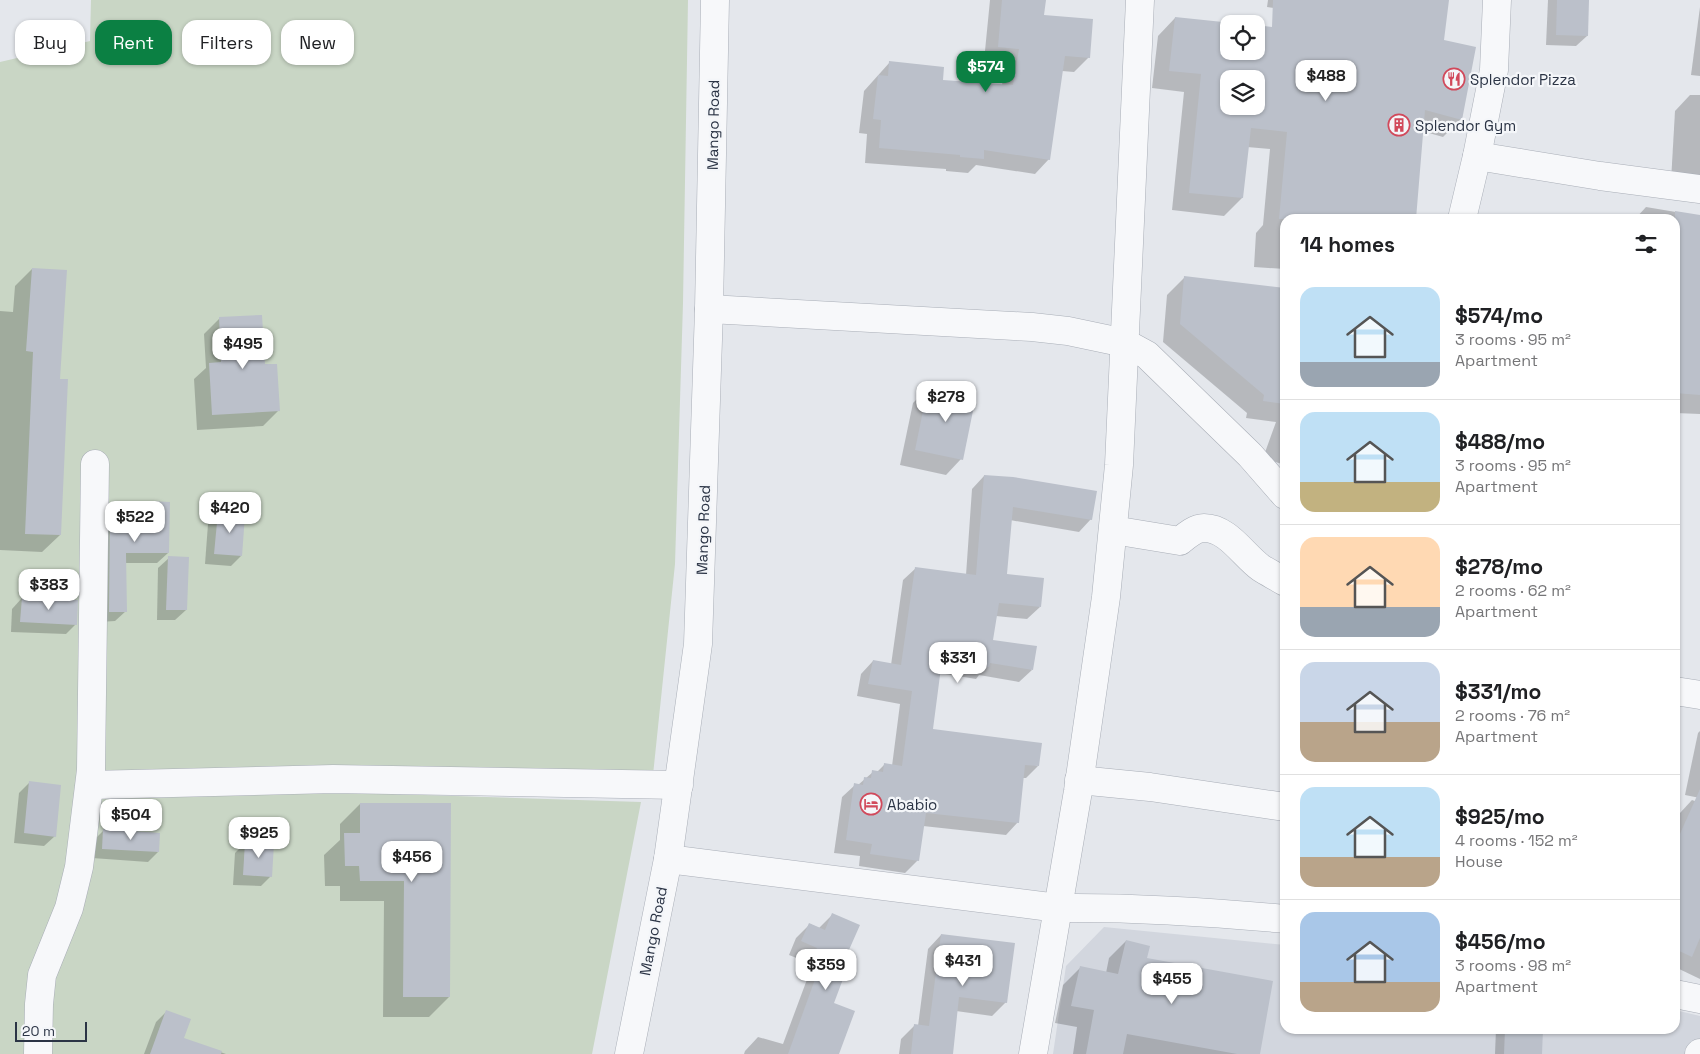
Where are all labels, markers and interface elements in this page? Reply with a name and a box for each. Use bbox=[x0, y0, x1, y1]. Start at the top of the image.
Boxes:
map controls bbox=[1220, 15, 1265, 115]
button: locate bbox=[1220, 15, 1265, 60]
chip: Buy bbox=[15, 20, 85, 65]
chip: Rent bbox=[95, 20, 172, 65]
chip: Filters bbox=[182, 20, 271, 65]
chip: New bbox=[281, 20, 354, 65]
pin: $574 bbox=[956, 51, 1016, 93]
text: $574 bbox=[967, 56, 1005, 77]
pin: $488 bbox=[1296, 59, 1356, 102]
text: $488 bbox=[1306, 65, 1346, 86]
restaurant icon: Splendor Pizza bbox=[1442, 67, 1466, 91]
button: layers bbox=[1220, 70, 1265, 115]
place label: Splendor Pizza bbox=[1470, 70, 1576, 89]
street label: Mango Road bbox=[703, 80, 723, 170]
building icon: Splendor Gym bbox=[1387, 113, 1411, 137]
place label: Splendor Gym bbox=[1415, 116, 1516, 135]
icon: filters bbox=[1632, 230, 1660, 258]
text: 14 homes bbox=[1300, 231, 1395, 258]
text: $574/mo bbox=[1455, 302, 1543, 329]
icon: home bbox=[1340, 307, 1400, 367]
pin: $495 bbox=[213, 328, 273, 370]
text: 3 rooms · 95 m² bbox=[1455, 329, 1571, 350]
text: $495 bbox=[223, 333, 263, 354]
text: Apartment bbox=[1455, 350, 1538, 371]
pin: $278 bbox=[916, 380, 976, 423]
text: $278 bbox=[927, 386, 965, 407]
text: $488/mo bbox=[1455, 428, 1545, 455]
icon: home bbox=[1340, 432, 1400, 492]
text: 3 rooms · 95 m² bbox=[1455, 455, 1571, 476]
text: Apartment bbox=[1455, 476, 1538, 497]
street label: Mango Road bbox=[692, 485, 714, 575]
pin: $420 bbox=[200, 492, 260, 534]
text: $420 bbox=[210, 497, 250, 518]
pin: $522 bbox=[105, 500, 165, 543]
text: $522 bbox=[116, 506, 154, 527]
text: $278/mo bbox=[1455, 553, 1543, 580]
icon: home bbox=[1340, 557, 1400, 617]
pin: $383 bbox=[19, 568, 79, 611]
text: $383 bbox=[30, 574, 68, 595]
text: 2 rooms · 62 m² bbox=[1455, 580, 1571, 601]
text: Apartment bbox=[1455, 601, 1538, 622]
pin: $331 bbox=[928, 642, 988, 684]
text: $331 bbox=[940, 647, 976, 668]
text: $331/mo bbox=[1455, 678, 1541, 705]
icon: home bbox=[1340, 682, 1400, 742]
text: 2 rooms · 76 m² bbox=[1455, 705, 1570, 726]
text: Apartment bbox=[1455, 726, 1538, 747]
hotel icon: Ababio bbox=[859, 792, 883, 816]
place label: Ababio bbox=[887, 795, 937, 814]
pin: $504 bbox=[101, 798, 161, 841]
text: $925/mo bbox=[1455, 803, 1545, 830]
text: $504 bbox=[111, 804, 151, 825]
icon: home bbox=[1340, 807, 1400, 867]
pin: $925 bbox=[229, 816, 289, 859]
text: $925 bbox=[240, 822, 278, 843]
text: 4 rooms · 152 m² bbox=[1455, 830, 1578, 851]
pin: $456 bbox=[382, 840, 442, 883]
text: $456 bbox=[392, 846, 432, 867]
text: House bbox=[1455, 851, 1503, 872]
street label: Mango Road bbox=[635, 885, 671, 977]
text: $456/mo bbox=[1455, 928, 1546, 955]
icon: home bbox=[1340, 932, 1400, 992]
pin: $431 bbox=[933, 944, 993, 987]
pin: $359 bbox=[796, 948, 856, 991]
text: $431 bbox=[945, 950, 981, 971]
text: $359 bbox=[807, 954, 845, 975]
text: 3 rooms · 98 m² bbox=[1455, 955, 1571, 976]
pin: $455 bbox=[1142, 962, 1202, 1005]
text: $455 bbox=[1152, 968, 1192, 989]
text: Apartment bbox=[1455, 976, 1538, 997]
scale bar bbox=[15, 1019, 88, 1042]
text: 20 m bbox=[22, 1022, 55, 1040]

